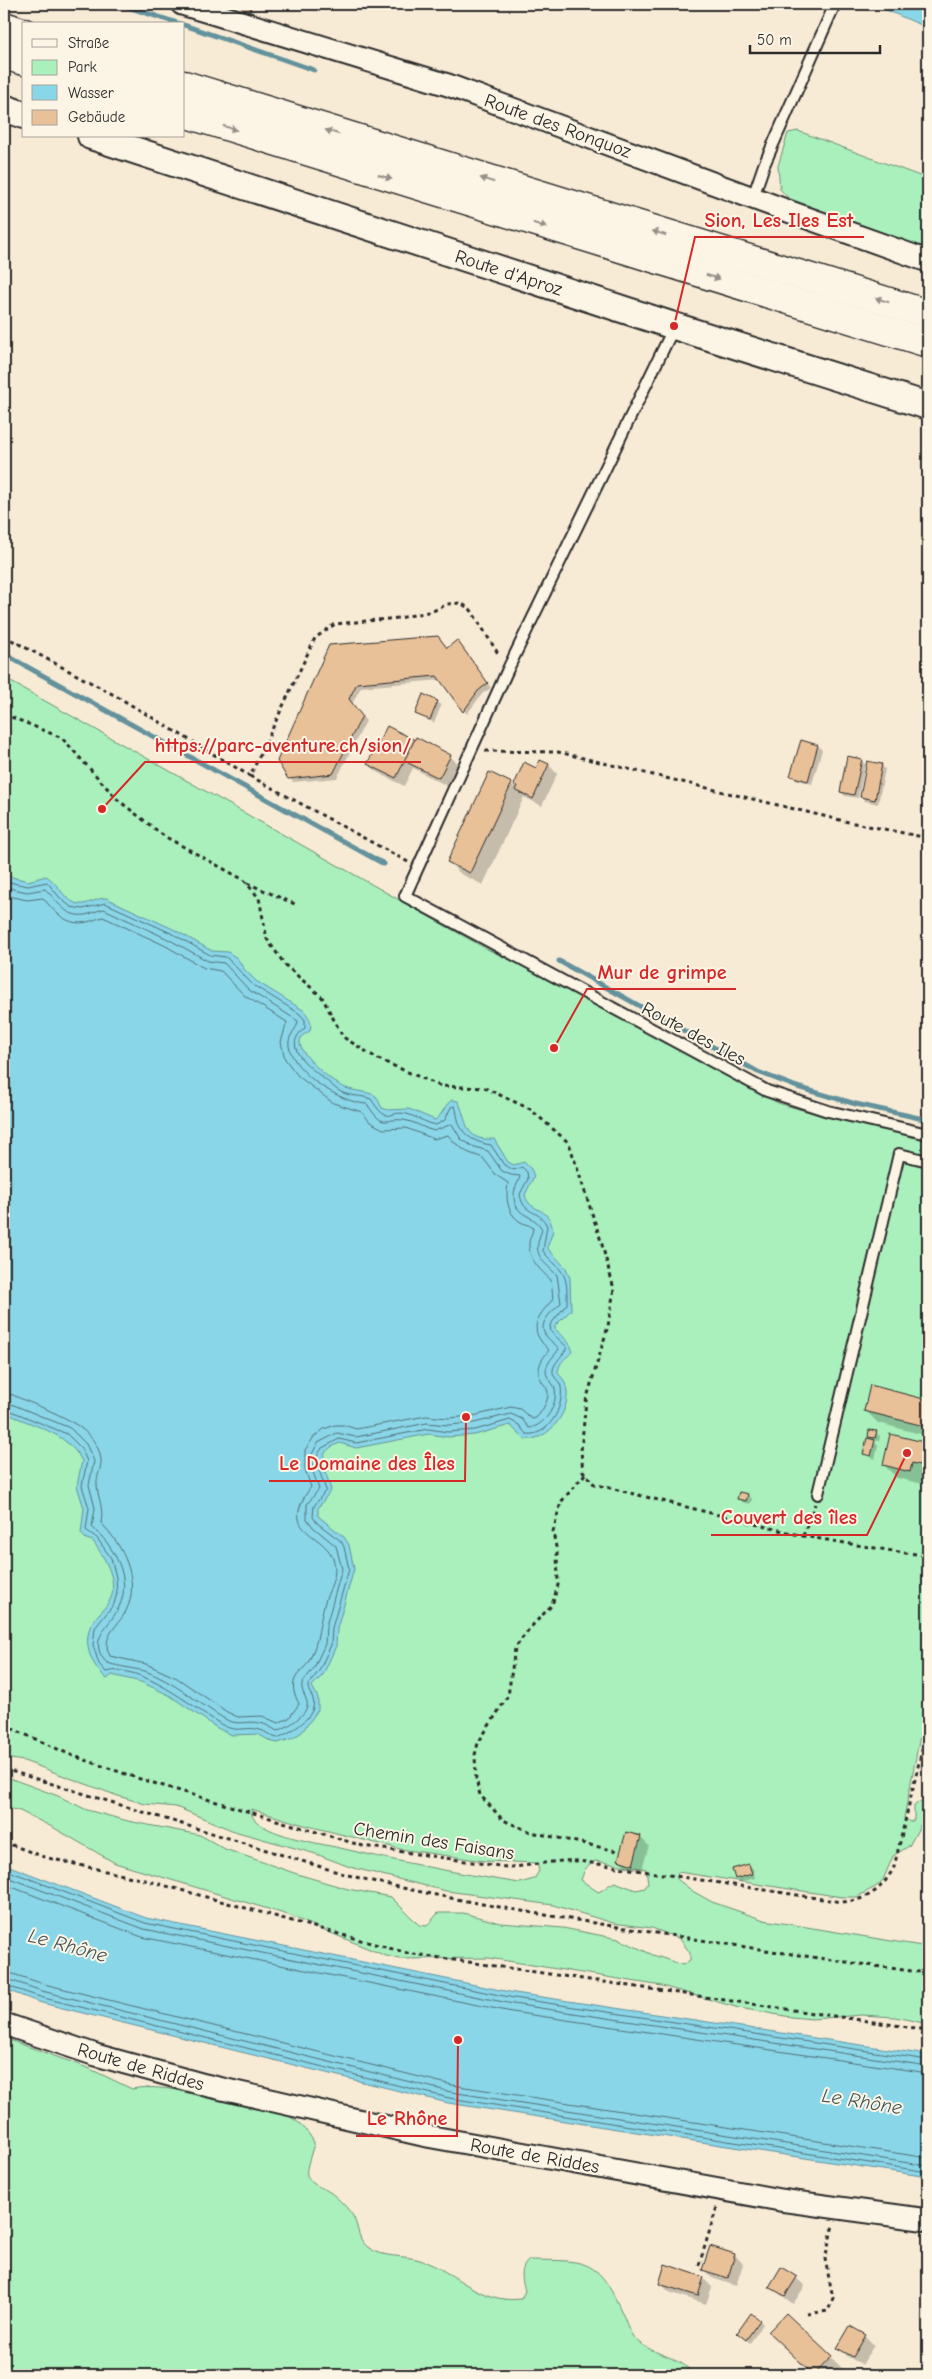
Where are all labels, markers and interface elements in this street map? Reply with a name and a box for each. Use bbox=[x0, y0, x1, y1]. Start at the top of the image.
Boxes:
legend bbox=[22, 22, 185, 138]
scale bar bbox=[750, 22, 880, 54]
text: 50 m bbox=[757, 31, 792, 49]
text: Straße bbox=[68, 34, 110, 52]
text: Park bbox=[68, 58, 97, 76]
text: Wasser bbox=[68, 84, 114, 102]
street label: Route des Ronquoz bbox=[481, 89, 634, 163]
text: Gebäude bbox=[68, 108, 126, 126]
one-way arrow bbox=[223, 125, 238, 132]
one-way arrow bbox=[324, 127, 339, 135]
one-way arrow bbox=[378, 173, 393, 181]
one-way arrow bbox=[479, 175, 494, 183]
callout: Sion, Les Iles Est bbox=[695, 202, 864, 237]
text: Sion, Les Iles Est bbox=[705, 209, 854, 232]
one-way arrow bbox=[533, 221, 548, 229]
one-way arrow bbox=[651, 228, 666, 236]
street label: Route d'Aproz bbox=[452, 245, 565, 301]
one-way arrow bbox=[705, 274, 720, 282]
one-way arrow bbox=[874, 296, 889, 304]
callout: https://parc-aventure.ch/sion/ bbox=[145, 727, 421, 762]
text: https://parc-aventure.ch/sion/ bbox=[155, 734, 411, 757]
callout: Mur de grimpe bbox=[587, 954, 736, 989]
text: Mur de grimpe bbox=[597, 961, 727, 984]
street label: Route des Iles bbox=[638, 997, 749, 1071]
callout: Le Domaine des Îles bbox=[269, 1446, 465, 1481]
text: Le Domaine des Îles bbox=[279, 1451, 455, 1475]
callout: Couvert des îles bbox=[711, 1500, 867, 1535]
text: Couvert des îles bbox=[721, 1506, 857, 1529]
street label: Chemin des Faisans bbox=[352, 1817, 516, 1865]
water label: Le Rhône bbox=[26, 1924, 110, 1967]
street label: Route de Riddes bbox=[75, 2038, 207, 2096]
water label: Le Rhône bbox=[820, 2084, 904, 2119]
callout: Le Rhône bbox=[356, 2101, 457, 2136]
text: Le Rhône bbox=[367, 2107, 447, 2130]
street label: Route de Riddes bbox=[469, 2134, 601, 2178]

